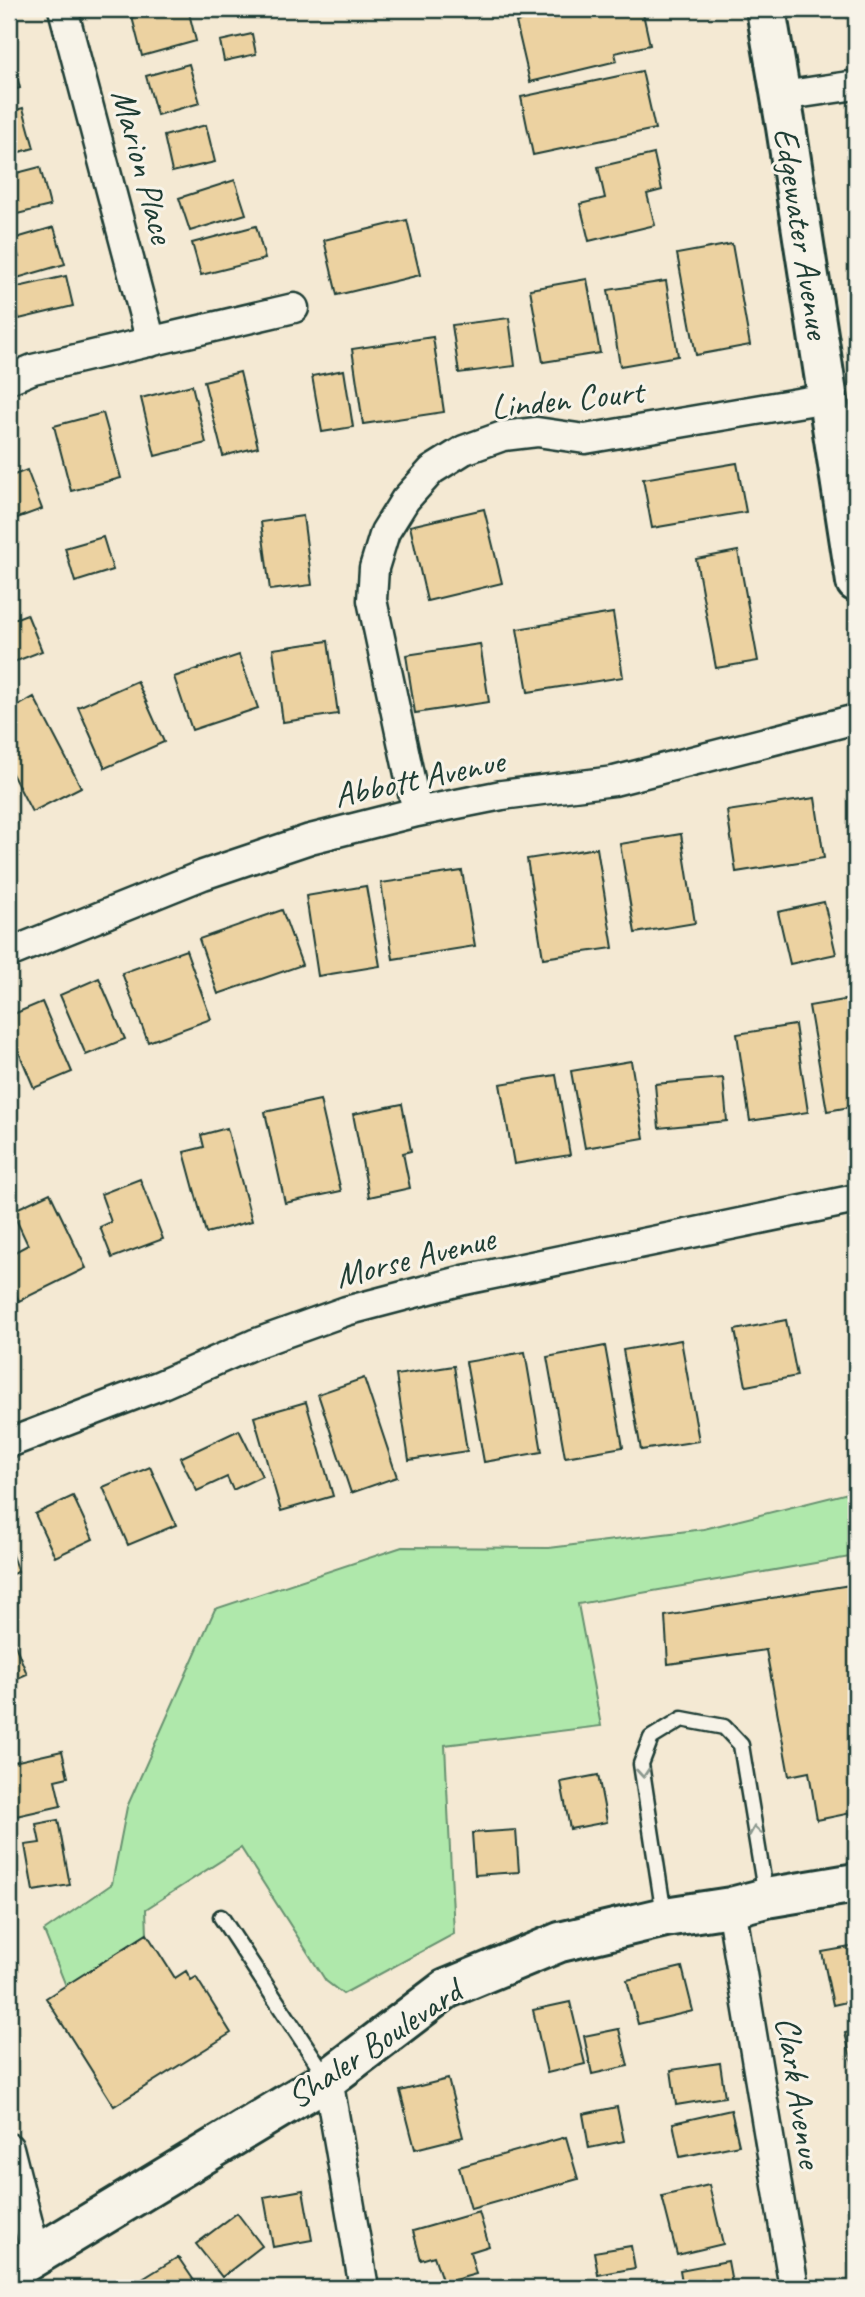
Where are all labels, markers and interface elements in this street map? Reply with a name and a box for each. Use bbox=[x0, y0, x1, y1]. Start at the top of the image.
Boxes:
street label: Marion Place bbox=[101, 84, 186, 250]
street label: Edgewater Avenue bbox=[763, 124, 841, 344]
street label: Linden Court bbox=[489, 368, 649, 429]
street label: Abbott Avenue bbox=[330, 738, 511, 818]
street label: Morse Avenue bbox=[331, 1215, 502, 1298]
one-way arrow bbox=[635, 1768, 650, 1779]
one-way arrow bbox=[748, 1825, 763, 1837]
street label: Shaler Boulevard bbox=[278, 1966, 474, 2119]
street label: Clark Avenue bbox=[765, 2013, 834, 2173]

